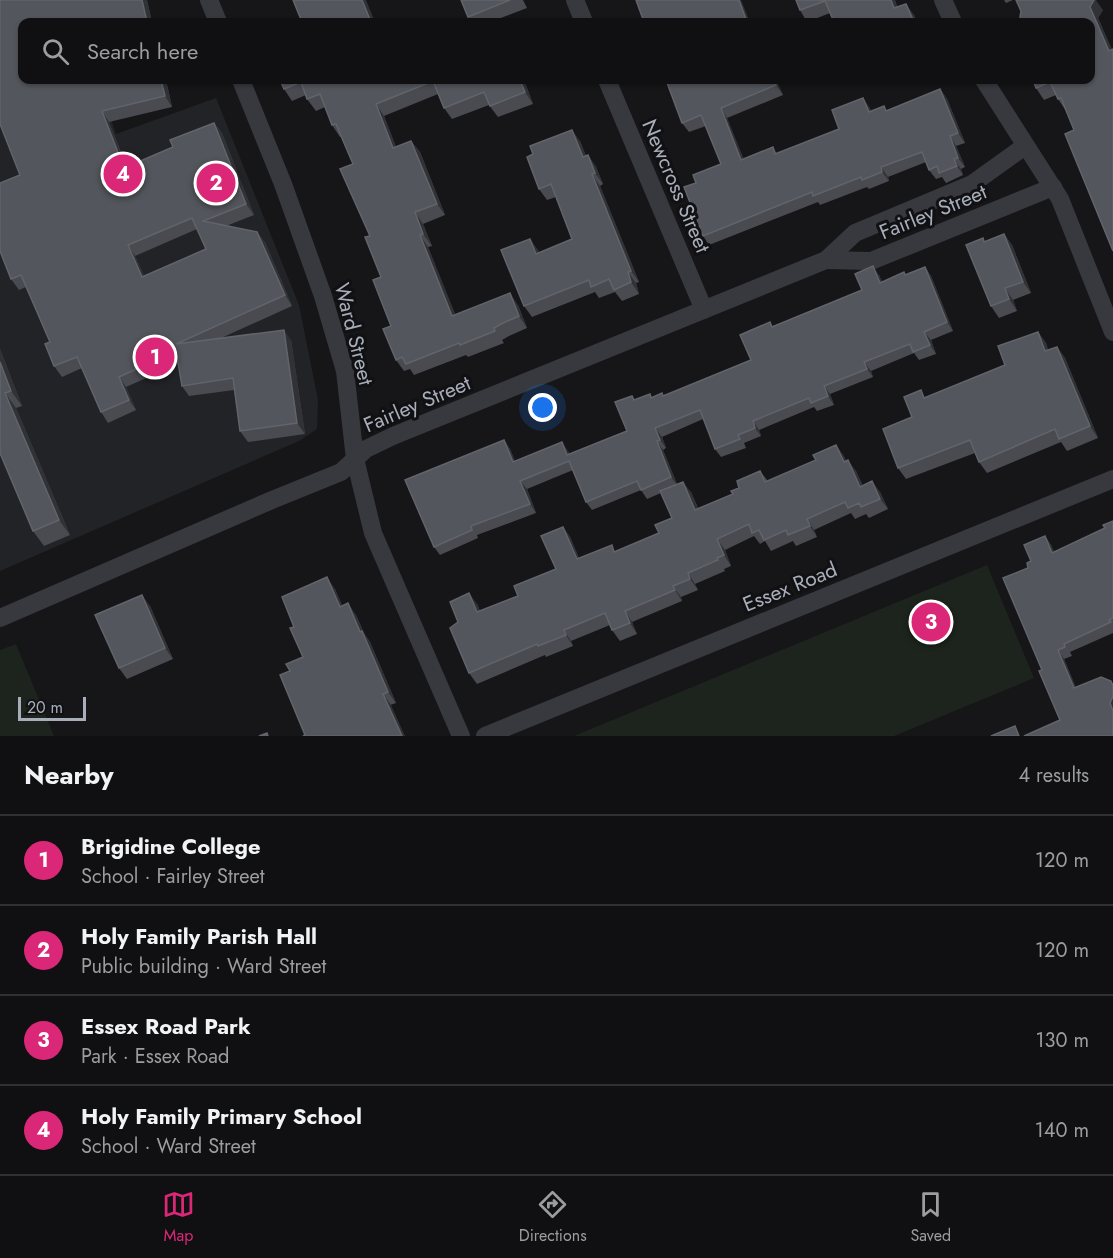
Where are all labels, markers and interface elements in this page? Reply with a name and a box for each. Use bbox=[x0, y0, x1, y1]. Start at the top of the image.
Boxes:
search box bbox=[18, 18, 1095, 84]
icon: search bbox=[39, 35, 72, 68]
text: Search here bbox=[87, 35, 198, 67]
street label: Newcross Street bbox=[634, 115, 718, 257]
pin: 4 bbox=[104, 152, 142, 196]
pin: 2 bbox=[196, 160, 236, 206]
street label: Fairley Street bbox=[875, 177, 991, 247]
street label: Ward Street bbox=[327, 280, 381, 388]
pin: 1 bbox=[136, 334, 174, 380]
street label: Fairley Street bbox=[359, 368, 475, 440]
your location bbox=[528, 393, 557, 422]
street label: Essex Road bbox=[738, 554, 842, 620]
pin: 3 bbox=[912, 600, 950, 644]
scale bar bbox=[18, 694, 86, 722]
text: 20 m bbox=[27, 696, 63, 719]
text: Nearby bbox=[24, 756, 113, 794]
text: 4 results bbox=[1018, 761, 1089, 790]
text: Brigidine College bbox=[81, 830, 261, 862]
text: 1 bbox=[38, 846, 49, 875]
text: 120 m bbox=[1035, 846, 1089, 875]
text: School · Fairley Street bbox=[81, 862, 265, 891]
text: Holy Family Parish Hall bbox=[81, 920, 317, 952]
text: 2 bbox=[37, 936, 50, 965]
text: 120 m bbox=[1035, 936, 1089, 965]
text: Public building · Ward Street bbox=[81, 952, 326, 981]
text: Essex Road Park bbox=[81, 1010, 251, 1042]
text: 3 bbox=[37, 1026, 50, 1055]
text: 130 m bbox=[1035, 1026, 1089, 1055]
text: Park · Essex Road bbox=[81, 1042, 229, 1071]
text: Holy Family Primary School bbox=[81, 1100, 362, 1132]
text: 4 bbox=[37, 1116, 50, 1145]
text: 140 m bbox=[1035, 1116, 1089, 1145]
text: School · Ward Street bbox=[81, 1132, 256, 1161]
tab: Map bbox=[162, 1188, 195, 1247]
tab: Directions bbox=[519, 1188, 587, 1247]
tab: Saved bbox=[910, 1188, 951, 1247]

